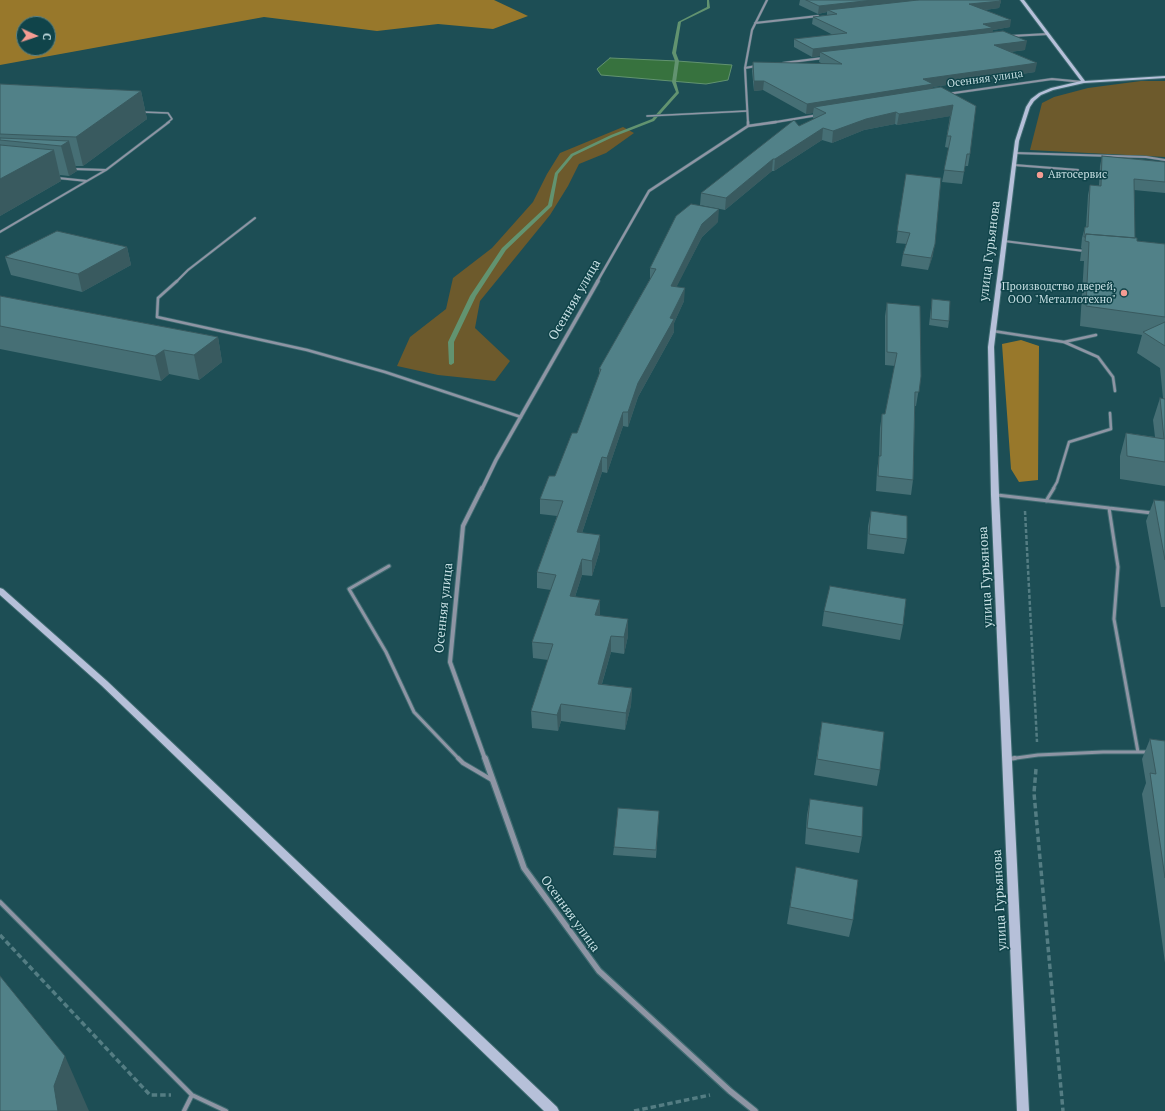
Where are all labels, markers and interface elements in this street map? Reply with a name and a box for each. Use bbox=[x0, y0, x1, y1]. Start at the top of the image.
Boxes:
north arrow bbox=[16, 16, 56, 56]
text: С bbox=[40, 33, 54, 41]
street label: Осенняя улица bbox=[946, 67, 1024, 91]
place label: Автосервис bbox=[1048, 168, 1107, 182]
marker: Автосервис bbox=[1035, 170, 1045, 180]
street label: улица Гурьянова bbox=[976, 200, 1004, 302]
street label: Осенняя улица bbox=[546, 257, 604, 343]
place label: Производство дверей, ООО "Металлотехно" bbox=[1002, 280, 1116, 306]
marker: Производство дверей, ООО "Металлотехно" bbox=[1119, 288, 1129, 298]
street label: улица Гурьянова bbox=[976, 526, 996, 628]
street label: Осенняя улица bbox=[432, 562, 456, 654]
street label: улица Гурьянова bbox=[990, 849, 1010, 951]
street label: Осенняя улица bbox=[537, 873, 603, 955]

